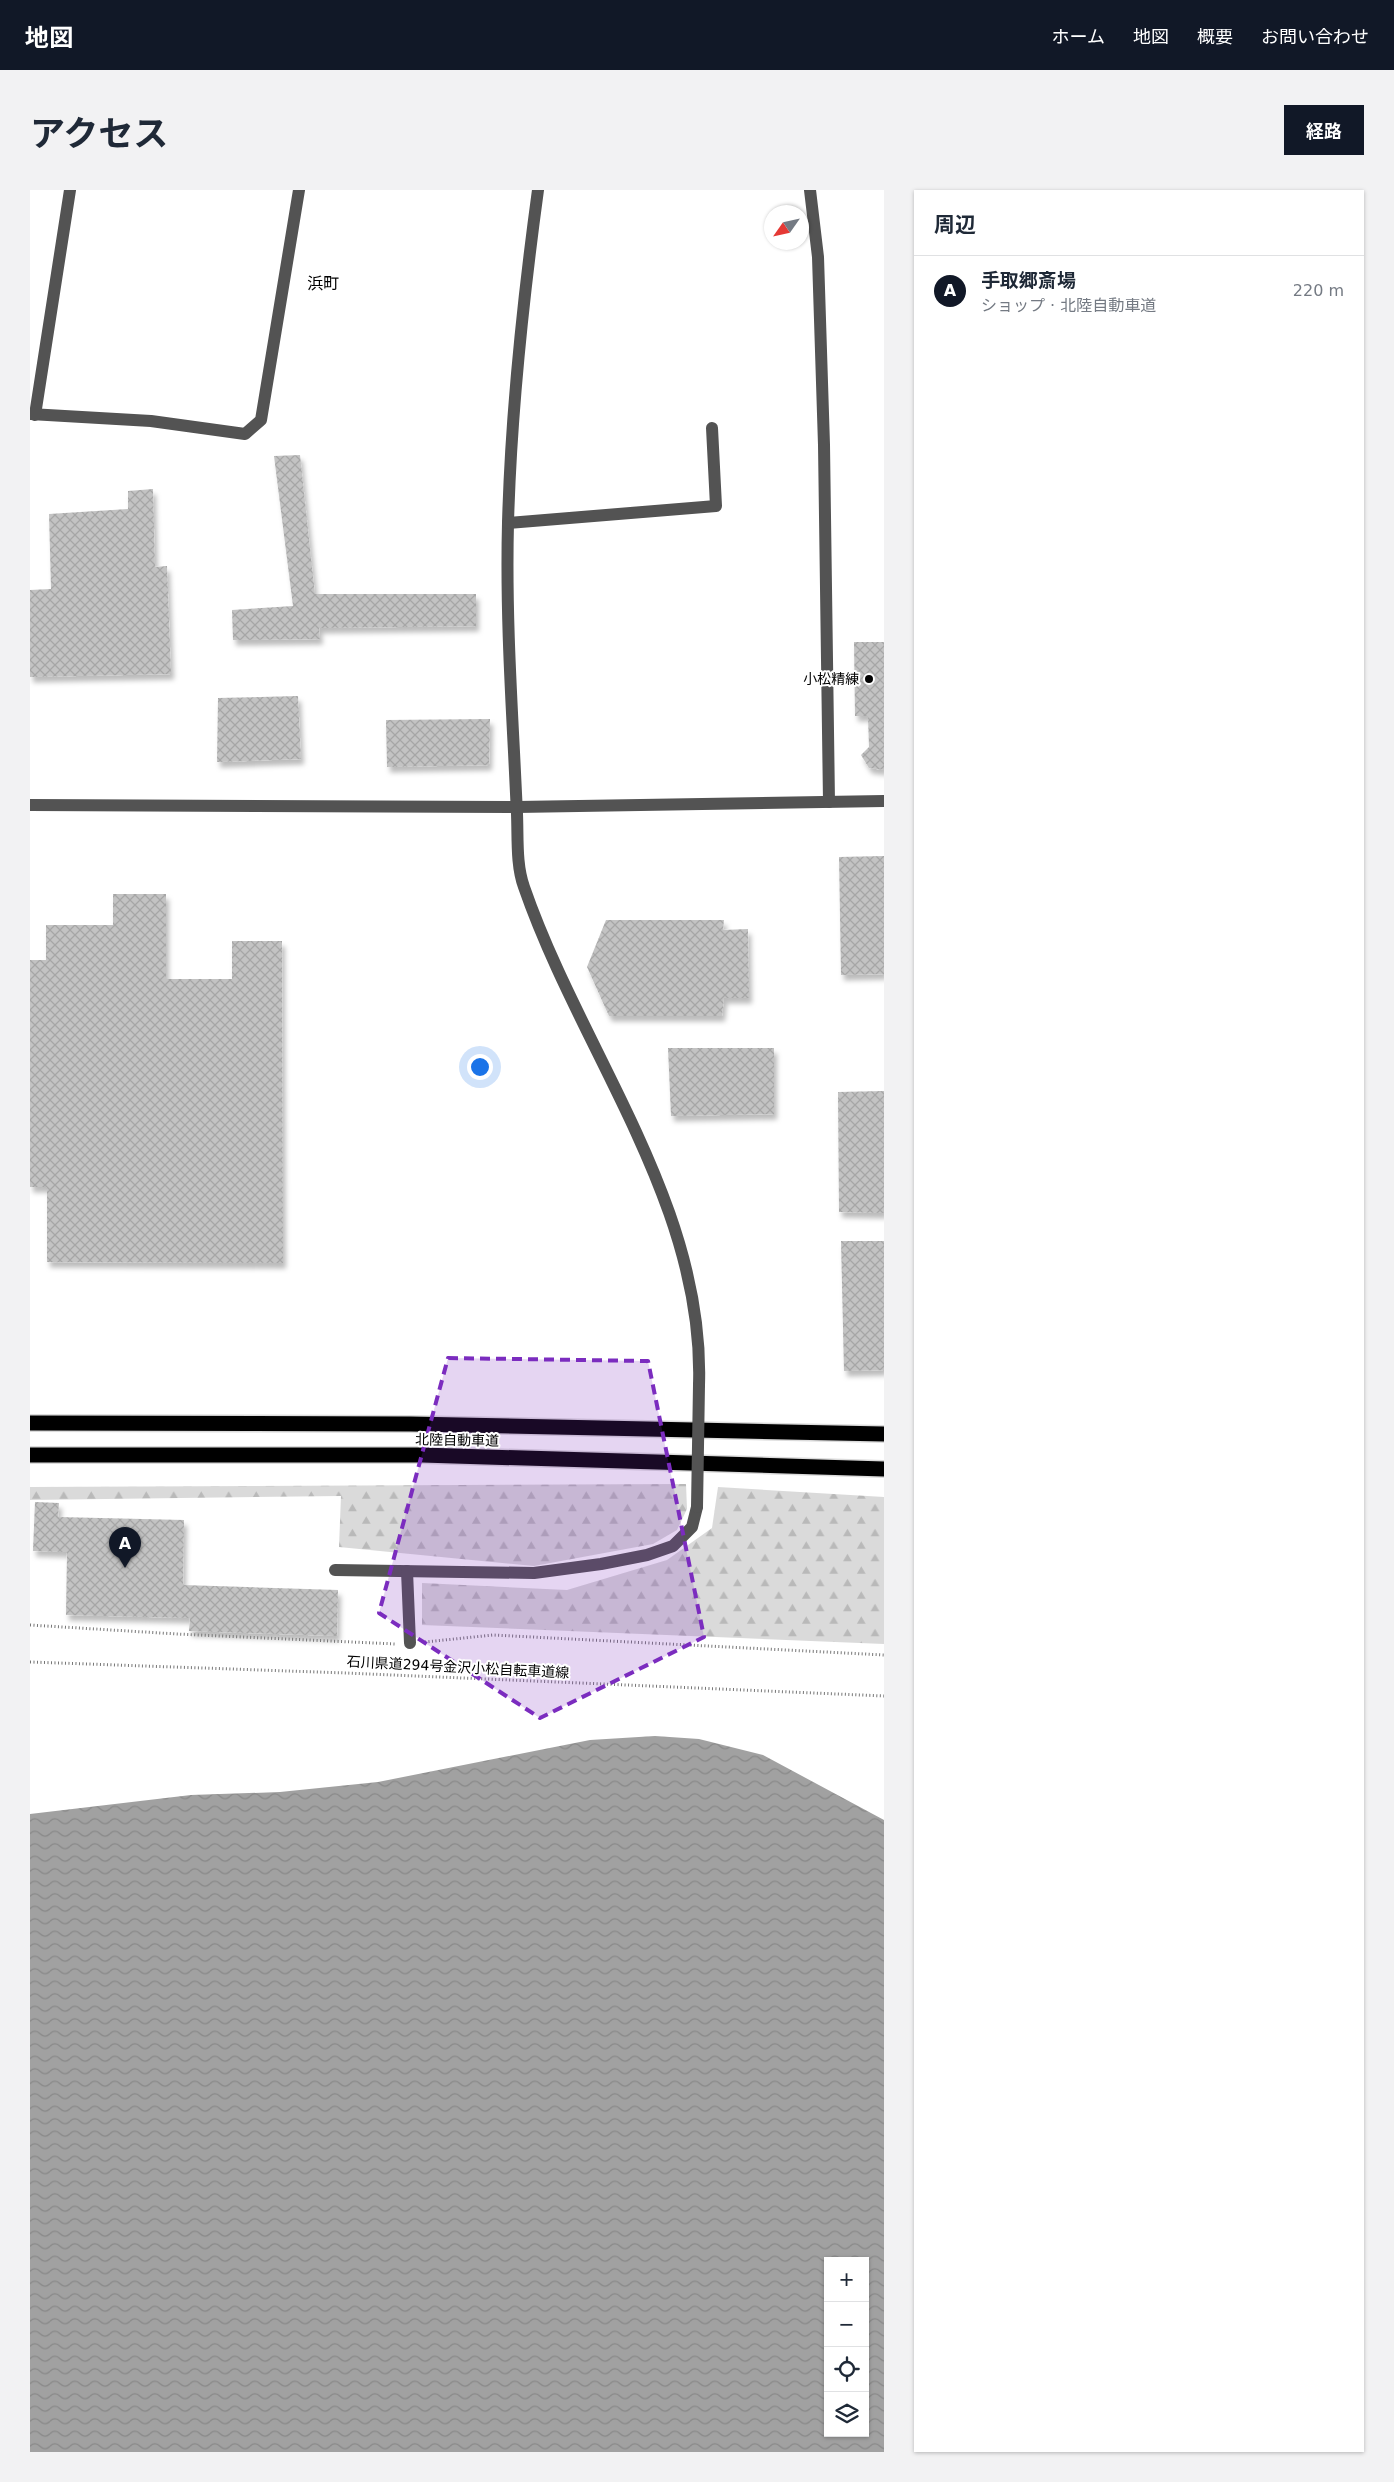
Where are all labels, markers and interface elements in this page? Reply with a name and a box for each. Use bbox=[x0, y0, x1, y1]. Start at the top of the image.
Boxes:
text: 地図 bbox=[25, 24, 73, 52]
text: ホーム bbox=[1052, 26, 1105, 47]
text: 地図 bbox=[1133, 26, 1169, 47]
text: 概要 bbox=[1197, 26, 1233, 47]
text: お問い合わせ bbox=[1261, 26, 1369, 47]
button: 経路 bbox=[1284, 105, 1364, 155]
text: アクセス bbox=[30, 114, 168, 154]
north arrow bbox=[764, 205, 809, 250]
text: 周辺 bbox=[934, 213, 976, 237]
text: 手取郷斎場 bbox=[981, 269, 1076, 291]
district label: 浜町 bbox=[307, 274, 339, 293]
text: A bbox=[944, 281, 956, 300]
text: 220 m bbox=[1293, 281, 1344, 300]
text: ショップ · 北陸自動車道 bbox=[981, 296, 1156, 315]
place label: 小松精練 bbox=[803, 671, 859, 687]
marker: 小松精練 bbox=[863, 673, 875, 685]
your location bbox=[467, 1054, 493, 1080]
street label: 北陸自動車道 bbox=[415, 1431, 499, 1449]
pin: A bbox=[109, 1527, 141, 1568]
street label: 石川県道294号金沢小松自転車道線 bbox=[346, 1653, 570, 1681]
map controls bbox=[824, 2257, 869, 2437]
button: + bbox=[824, 2257, 869, 2302]
button: − bbox=[824, 2302, 869, 2347]
button: locate bbox=[824, 2347, 869, 2392]
button: layers bbox=[824, 2392, 869, 2437]

